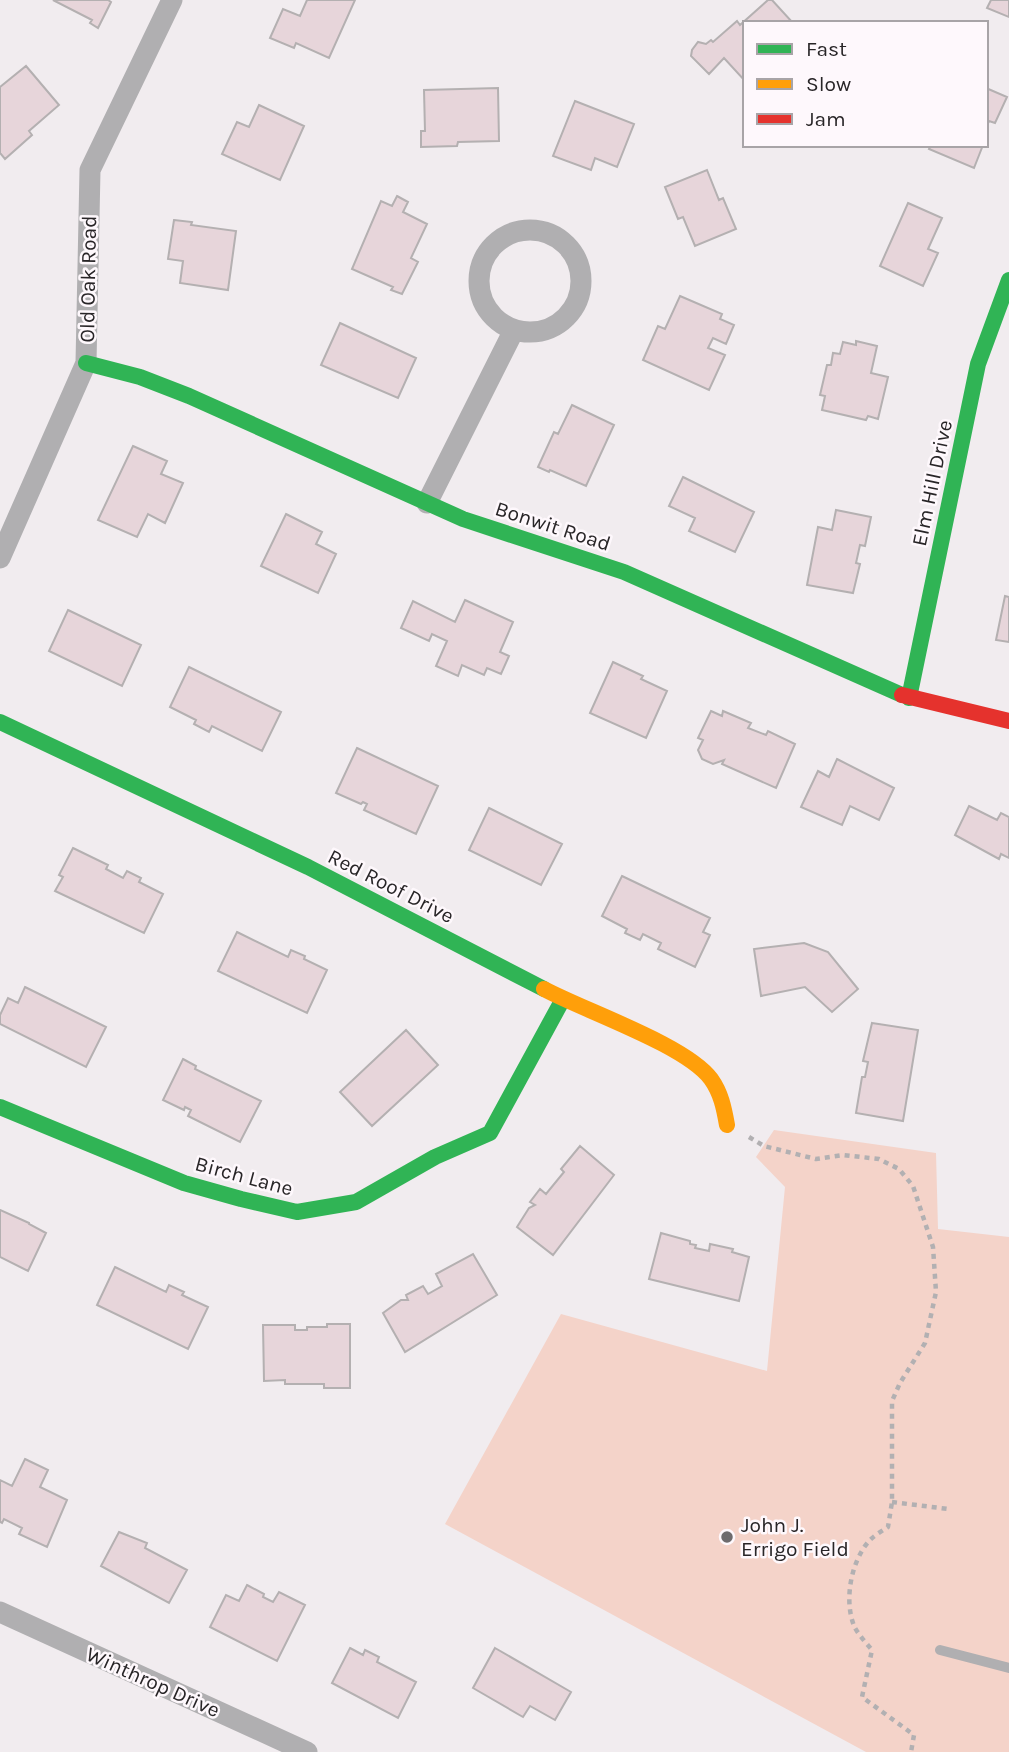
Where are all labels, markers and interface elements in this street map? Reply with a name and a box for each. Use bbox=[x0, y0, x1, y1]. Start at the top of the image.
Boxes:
legend bbox=[743, 21, 988, 147]
text: Fast bbox=[806, 37, 847, 61]
text: Slow bbox=[806, 72, 851, 96]
text: Jam bbox=[806, 107, 846, 131]
street label: Old Oak Road bbox=[75, 215, 101, 343]
street label: Elm Hill Drive bbox=[907, 418, 957, 548]
street label: Bonwit Road bbox=[492, 496, 614, 556]
street label: Red Roof Drive bbox=[324, 844, 458, 928]
street label: Birch Lane bbox=[192, 1151, 296, 1201]
place label: John J. Errigo Field bbox=[741, 1513, 849, 1561]
marker: John J. Errigo Field bbox=[719, 1529, 735, 1545]
street label: Winthrop Drive bbox=[83, 1642, 223, 1722]

